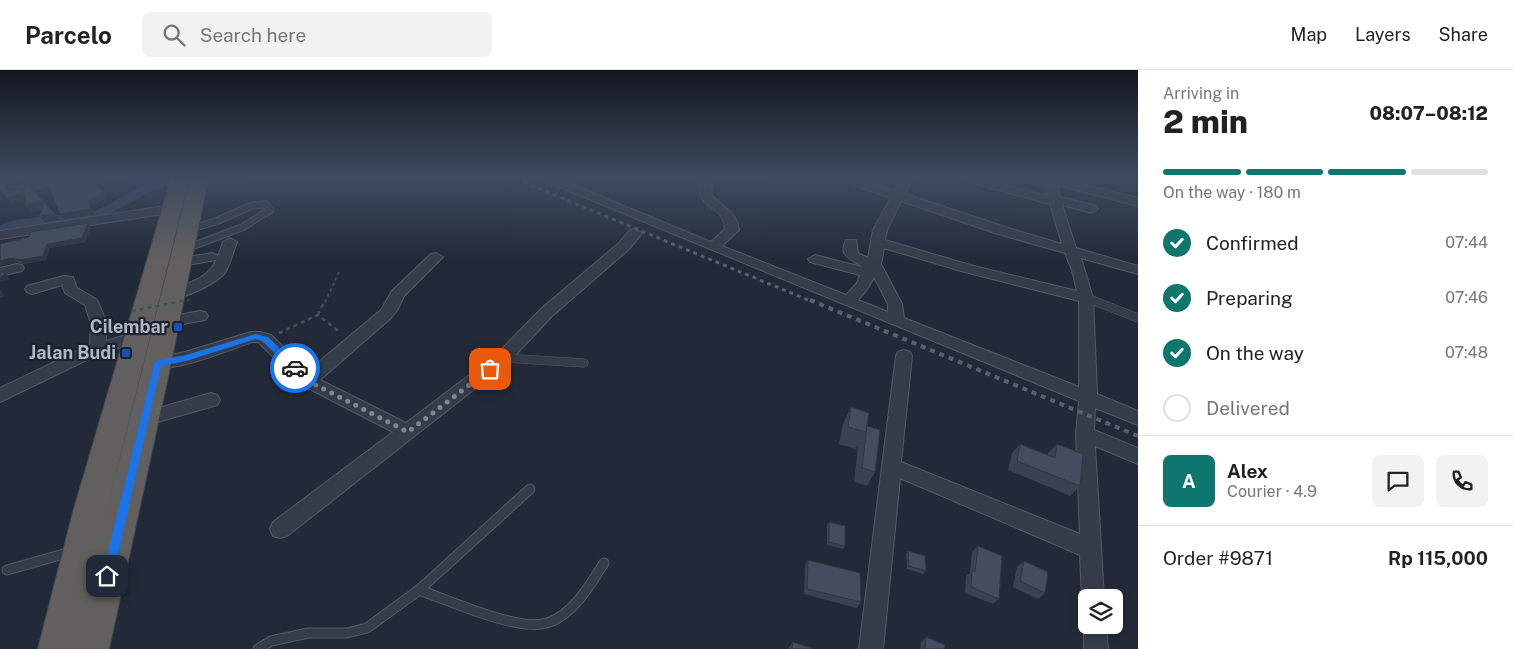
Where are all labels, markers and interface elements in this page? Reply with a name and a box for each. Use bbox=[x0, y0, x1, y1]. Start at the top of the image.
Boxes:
search box bbox=[142, 12, 492, 57]
text: Parcelo bbox=[25, 21, 112, 49]
icon: search bbox=[160, 21, 188, 49]
text: Search here bbox=[200, 24, 306, 46]
text: Map bbox=[1291, 24, 1327, 45]
text: Layers bbox=[1355, 24, 1411, 45]
text: Share bbox=[1439, 24, 1488, 45]
text: Arriving in bbox=[1163, 84, 1239, 103]
text: 08:07–08:12 bbox=[1369, 102, 1488, 124]
text: 2 min bbox=[1163, 103, 1248, 140]
text: On the way · 180 m bbox=[1163, 183, 1301, 202]
icon: check bbox=[1163, 229, 1191, 257]
text: Confirmed bbox=[1206, 232, 1299, 254]
text: 07:44 bbox=[1445, 233, 1488, 252]
icon: check bbox=[1163, 284, 1191, 312]
text: Preparing bbox=[1206, 287, 1293, 309]
text: 07:46 bbox=[1445, 288, 1488, 307]
place label: Cilembar bbox=[90, 316, 169, 337]
marker: Cilembar bbox=[172, 321, 184, 333]
icon: check bbox=[1163, 339, 1191, 367]
place label: Jalan Budi bbox=[29, 342, 116, 363]
text: On the way bbox=[1206, 342, 1304, 364]
courier bbox=[270, 343, 320, 393]
text: 07:48 bbox=[1445, 343, 1488, 362]
marker: Jalan Budi bbox=[120, 347, 132, 359]
pin bbox=[469, 348, 511, 390]
icon: car bbox=[281, 354, 309, 382]
icon: bag bbox=[476, 355, 504, 383]
text: Delivered bbox=[1206, 397, 1290, 419]
button: chat bbox=[1372, 455, 1424, 507]
button: phone bbox=[1436, 455, 1488, 507]
text: Alex bbox=[1227, 460, 1268, 482]
text: A bbox=[1182, 470, 1196, 492]
text: Courier · 4.9 bbox=[1227, 482, 1317, 501]
text: Order #9871 bbox=[1163, 547, 1273, 569]
text: Rp 115,000 bbox=[1388, 547, 1488, 569]
pin bbox=[86, 555, 128, 597]
icon: home bbox=[93, 562, 121, 590]
map controls bbox=[1078, 589, 1123, 634]
button: layers bbox=[1078, 589, 1123, 634]

